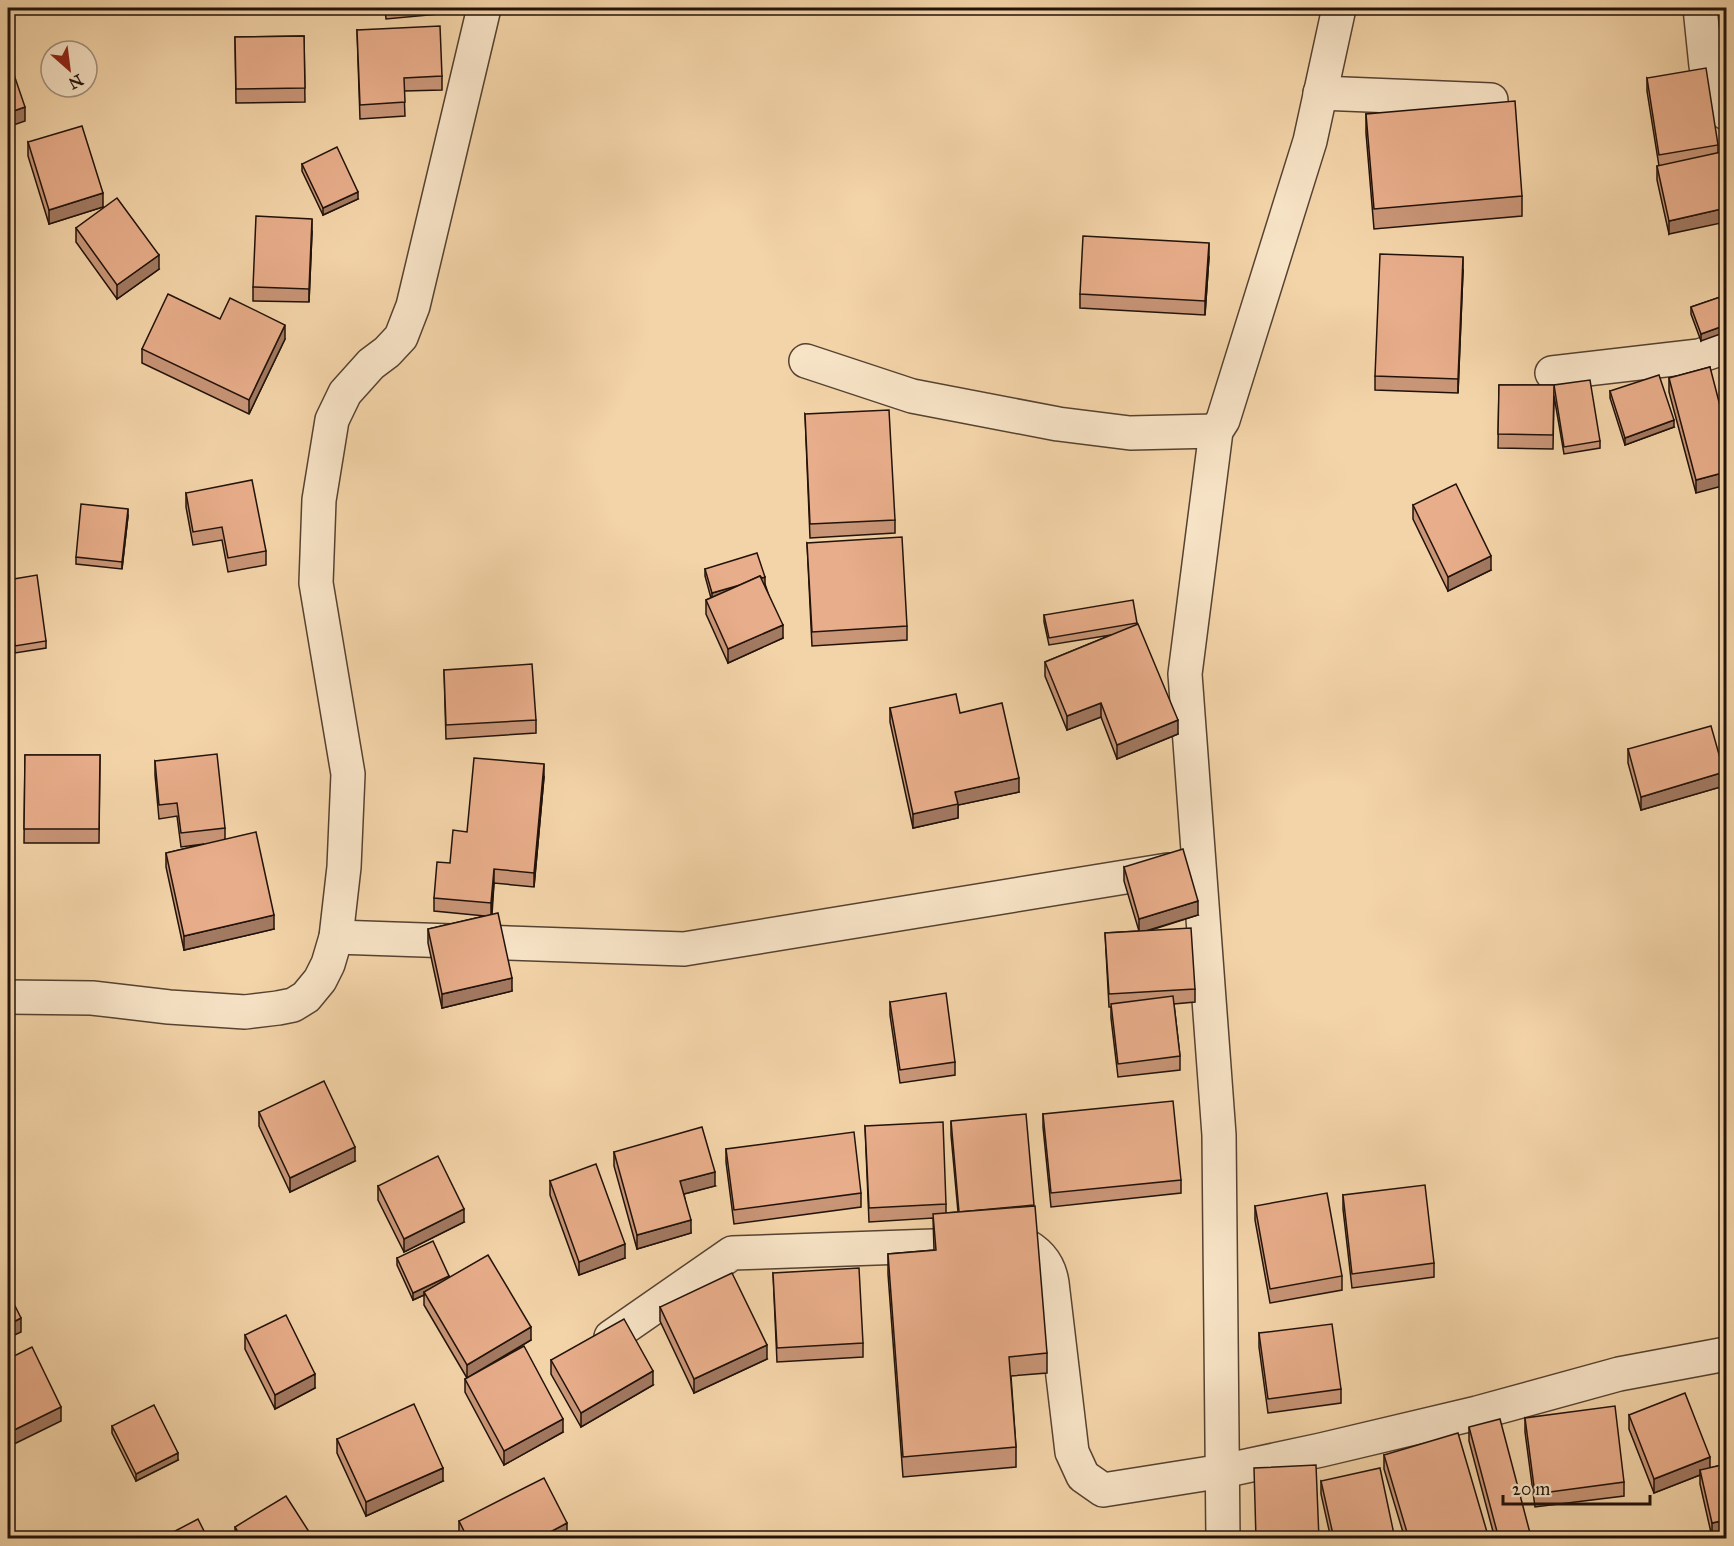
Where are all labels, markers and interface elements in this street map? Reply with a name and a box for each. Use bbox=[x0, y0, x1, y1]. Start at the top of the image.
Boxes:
north arrow bbox=[39, 39, 99, 99]
text: N bbox=[65, 70, 86, 94]
scale bar bbox=[1503, 1468, 1650, 1506]
text: 20 m bbox=[1512, 1478, 1550, 1500]

